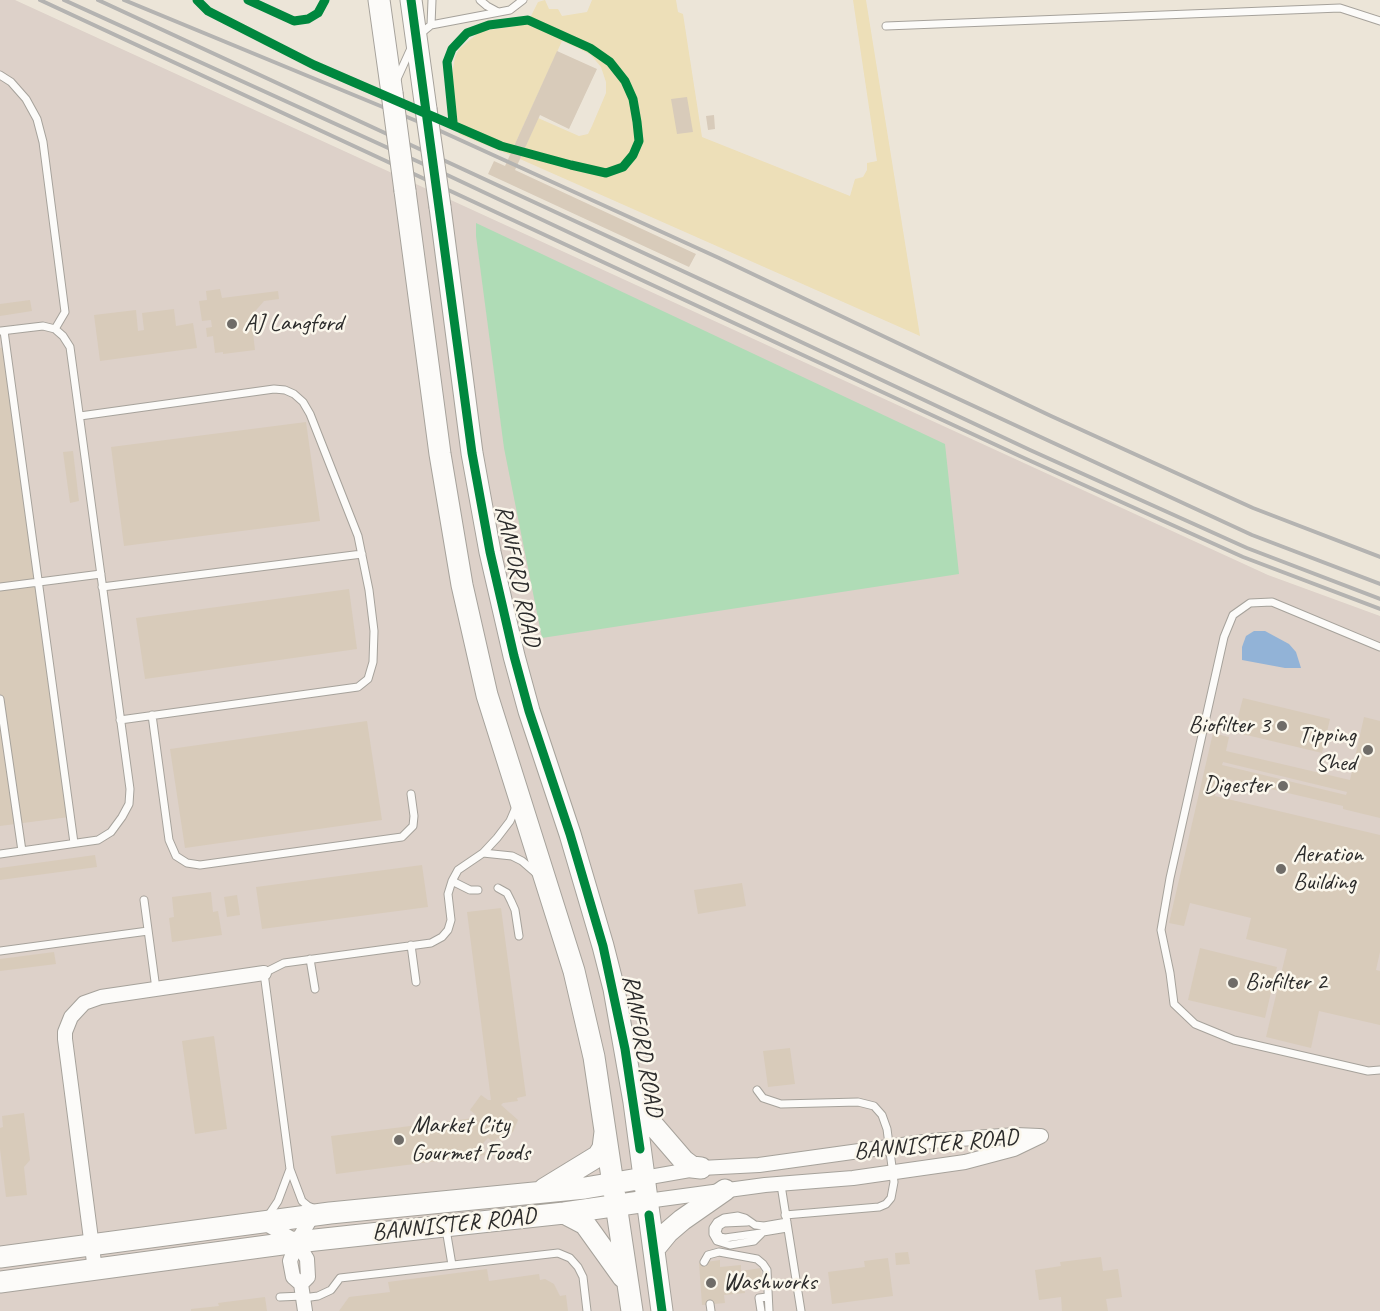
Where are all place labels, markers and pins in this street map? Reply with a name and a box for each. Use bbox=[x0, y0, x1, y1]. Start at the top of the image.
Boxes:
place label: AJ Langford bbox=[244, 310, 343, 338]
marker: AJ Langford bbox=[225, 317, 239, 331]
place label: Biofilter 3 bbox=[1188, 712, 1270, 740]
marker: Biofilter 3 bbox=[1275, 719, 1289, 733]
place label: Tipping Shed bbox=[1299, 722, 1356, 778]
marker: Tipping Shed bbox=[1361, 743, 1375, 757]
place label: Digester bbox=[1203, 772, 1271, 800]
marker: Digester bbox=[1276, 779, 1290, 793]
place label: Aeration Building bbox=[1293, 841, 1363, 897]
marker: Aeration Building bbox=[1274, 862, 1288, 876]
place label: Biofilter 2 bbox=[1245, 969, 1327, 997]
marker: Biofilter 2 bbox=[1226, 976, 1240, 990]
place label: Market City Gourmet Foods bbox=[411, 1112, 530, 1168]
marker: Market City Gourmet Foods bbox=[392, 1133, 406, 1147]
place label: Washworks bbox=[723, 1269, 816, 1297]
marker: Washworks bbox=[704, 1276, 718, 1290]

